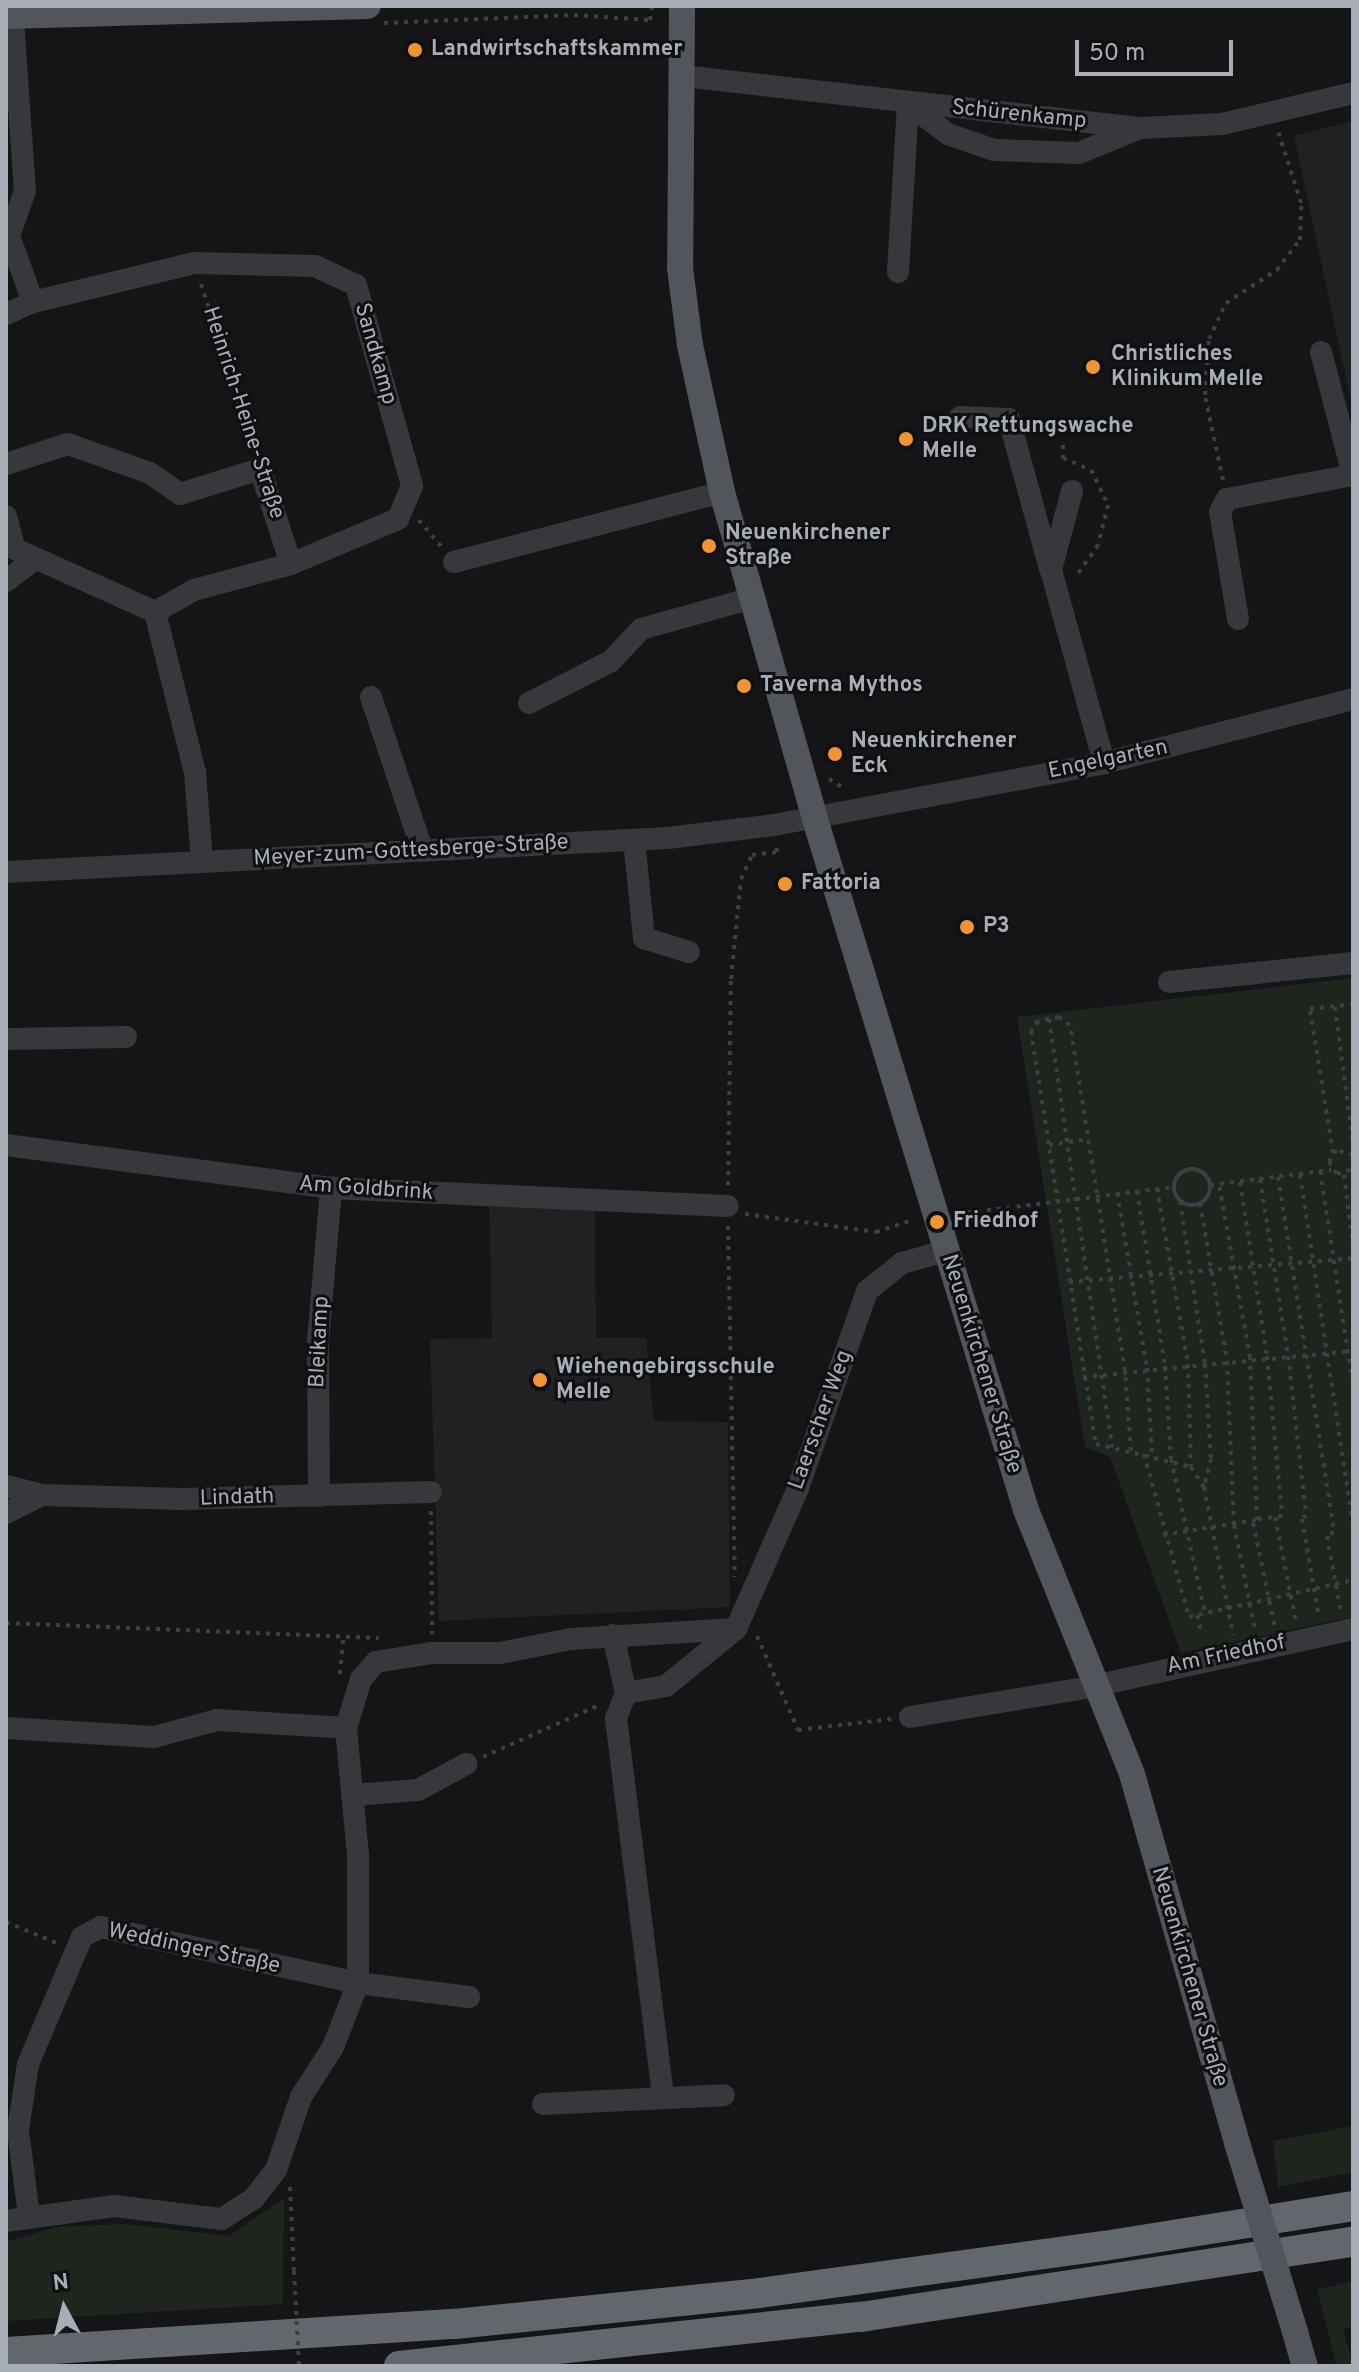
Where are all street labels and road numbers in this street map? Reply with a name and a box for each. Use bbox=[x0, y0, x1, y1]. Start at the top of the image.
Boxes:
street label: Schürenkamp bbox=[950, 95, 1088, 135]
street label: Sandkamp bbox=[348, 300, 402, 408]
street label: Heinrich-Heine-Straße bbox=[196, 303, 290, 523]
street label: Engelgarten bbox=[1046, 734, 1170, 786]
street label: Meyer-zum-Gottesberge-Straße bbox=[253, 830, 569, 872]
street label: Am Goldbrink bbox=[298, 1171, 434, 1207]
street label: Neuenkirchener Straße bbox=[935, 1251, 1027, 1477]
street label: Bleikamp bbox=[304, 1295, 336, 1389]
street label: Laerscher Weg bbox=[783, 1346, 859, 1494]
street label: Lindath bbox=[199, 1484, 275, 1512]
street label: Am Friedhof bbox=[1164, 1630, 1288, 1680]
street label: Neuenkirchener Straße bbox=[1145, 1864, 1233, 2090]
street label: Weddinger Straße bbox=[105, 1918, 283, 1980]

